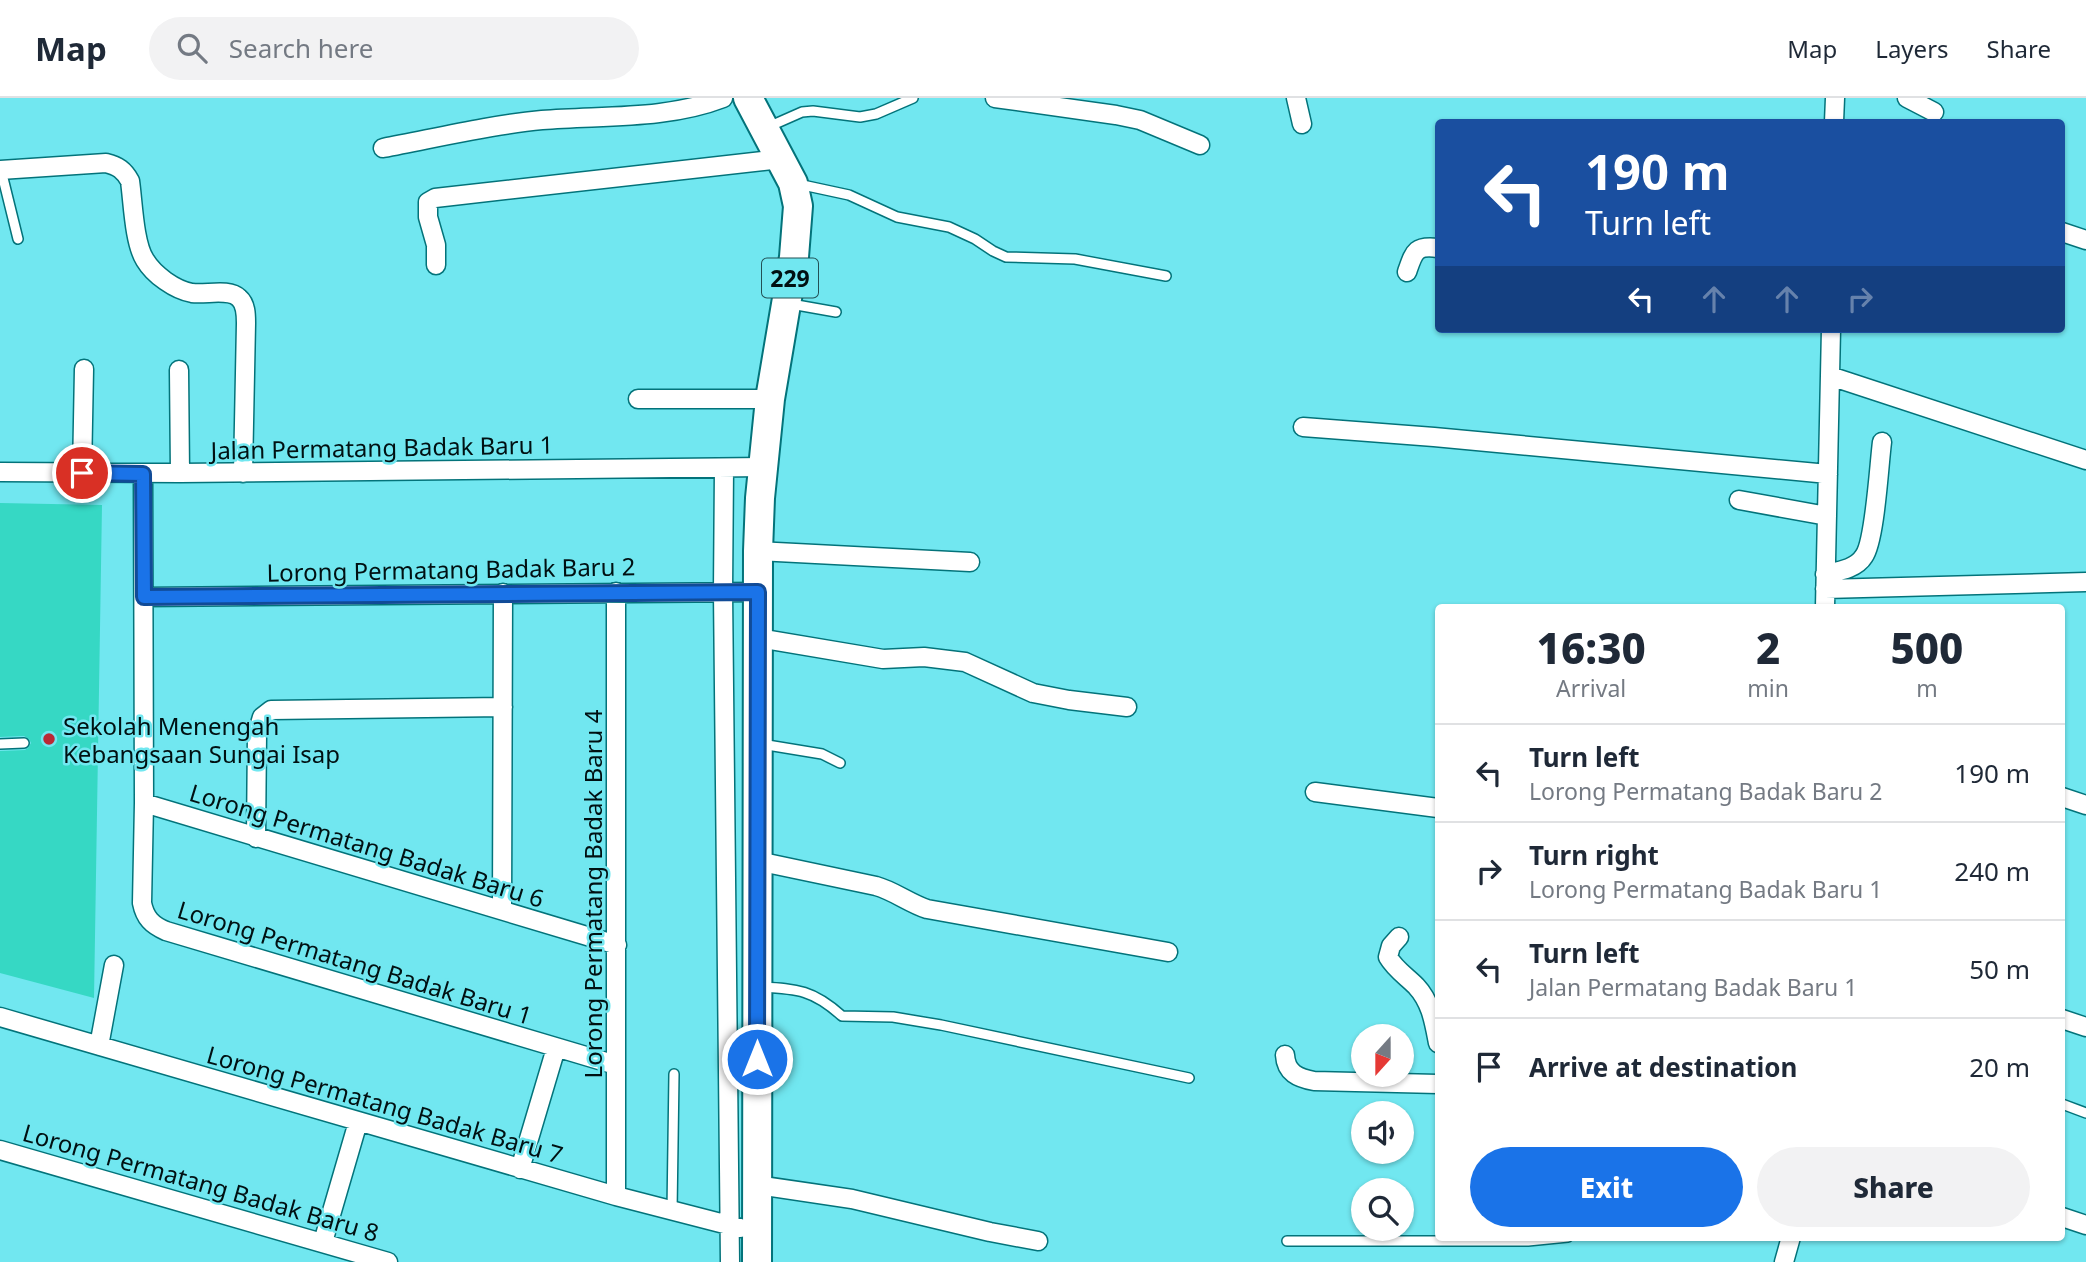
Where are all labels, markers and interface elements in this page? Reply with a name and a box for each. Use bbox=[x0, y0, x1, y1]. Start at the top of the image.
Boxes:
search box bbox=[149, 17, 639, 80]
text: Map bbox=[35, 26, 107, 71]
icon: search bbox=[173, 29, 211, 67]
text: Search here bbox=[229, 30, 373, 66]
text: Map bbox=[1787, 32, 1837, 65]
text: Layers bbox=[1875, 32, 1949, 65]
text: Share bbox=[1987, 32, 2051, 65]
text: 190 m bbox=[1585, 138, 1730, 204]
icon: left bbox=[1470, 147, 1561, 238]
text: Turn left bbox=[1585, 201, 1711, 244]
road number: 229 bbox=[762, 258, 818, 298]
icon: left bbox=[1622, 280, 1660, 318]
icon: ahead bbox=[1695, 280, 1733, 318]
icon: ahead bbox=[1768, 280, 1806, 318]
icon: right bbox=[1841, 280, 1879, 318]
street label: Jalan Permatang Badak Baru 1 bbox=[208, 428, 554, 467]
pin bbox=[52, 443, 112, 503]
icon: arrive bbox=[63, 454, 101, 492]
street label: Lorong Permatang Badak Baru 2 bbox=[266, 549, 636, 589]
text: 16:30 bbox=[1537, 619, 1646, 676]
text: 2 bbox=[1756, 619, 1780, 676]
text: 500 bbox=[1891, 619, 1963, 676]
text: Arrival bbox=[1556, 672, 1626, 704]
text: min bbox=[1747, 672, 1789, 704]
text: m bbox=[1916, 672, 1938, 704]
place label: Sekolah Menengah Kebangsaan Sungai Isap bbox=[63, 709, 340, 770]
street label: Lorong Permatang Badak Baru 4 bbox=[576, 709, 609, 1078]
marker: Sekolah Menengah Kebangsaan Sungai Isap bbox=[41, 731, 57, 747]
text: Turn left bbox=[1529, 739, 1640, 775]
icon: left bbox=[1470, 754, 1508, 792]
text: 190 m bbox=[1954, 755, 2030, 791]
street label: Lorong Permatang Badak Baru 6 bbox=[186, 775, 548, 915]
text: Lorong Permatang Badak Baru 2 bbox=[1529, 775, 1882, 807]
text: Turn right bbox=[1529, 837, 1659, 873]
icon: right bbox=[1470, 852, 1508, 890]
text: 240 m bbox=[1954, 853, 2030, 889]
text: Lorong Permatang Badak Baru 1 bbox=[1529, 873, 1882, 905]
street label: Lorong Permatang Badak Baru 1 bbox=[174, 892, 536, 1032]
text: Turn left bbox=[1529, 935, 1640, 971]
icon: left bbox=[1470, 950, 1508, 988]
text: 50 m bbox=[1969, 951, 2030, 987]
text: Jalan Permatang Badak Baru 1 bbox=[1529, 971, 1857, 1003]
position arrow bbox=[720, 1022, 794, 1096]
north arrow bbox=[1351, 1024, 1414, 1087]
map controls bbox=[1351, 1024, 1414, 1241]
street label: Lorong Permatang Badak Baru 7 bbox=[203, 1037, 567, 1171]
icon: arrive bbox=[1470, 1048, 1508, 1086]
text: Arrive at destination bbox=[1529, 1049, 1798, 1085]
text: 20 m bbox=[1969, 1049, 2030, 1085]
button: sound bbox=[1351, 1101, 1414, 1164]
street label: Lorong Permatang Badak Baru 8 bbox=[19, 1115, 383, 1249]
button: Exit bbox=[1470, 1147, 1743, 1227]
button: Share bbox=[1757, 1147, 2030, 1227]
button: search bbox=[1351, 1178, 1414, 1241]

